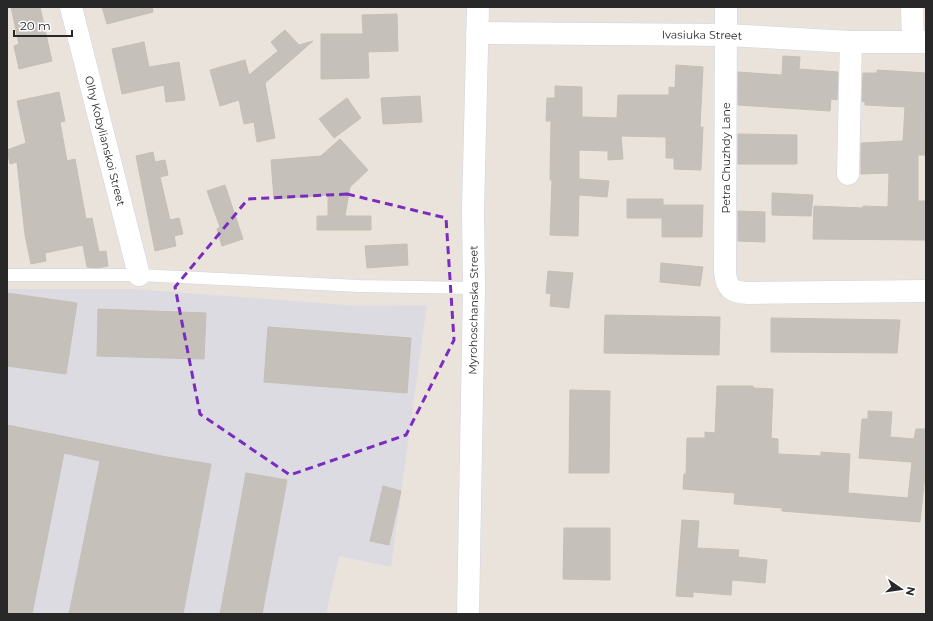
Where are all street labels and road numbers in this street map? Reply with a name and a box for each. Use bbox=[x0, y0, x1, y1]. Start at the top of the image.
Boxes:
street label: Ivasiuka Street bbox=[662, 27, 743, 43]
street label: Olhy Kobylianskoi Street bbox=[82, 74, 128, 208]
street label: Petra Chuzhdy Lane bbox=[719, 102, 733, 214]
street label: Myrohoschanska Street bbox=[465, 245, 481, 375]

